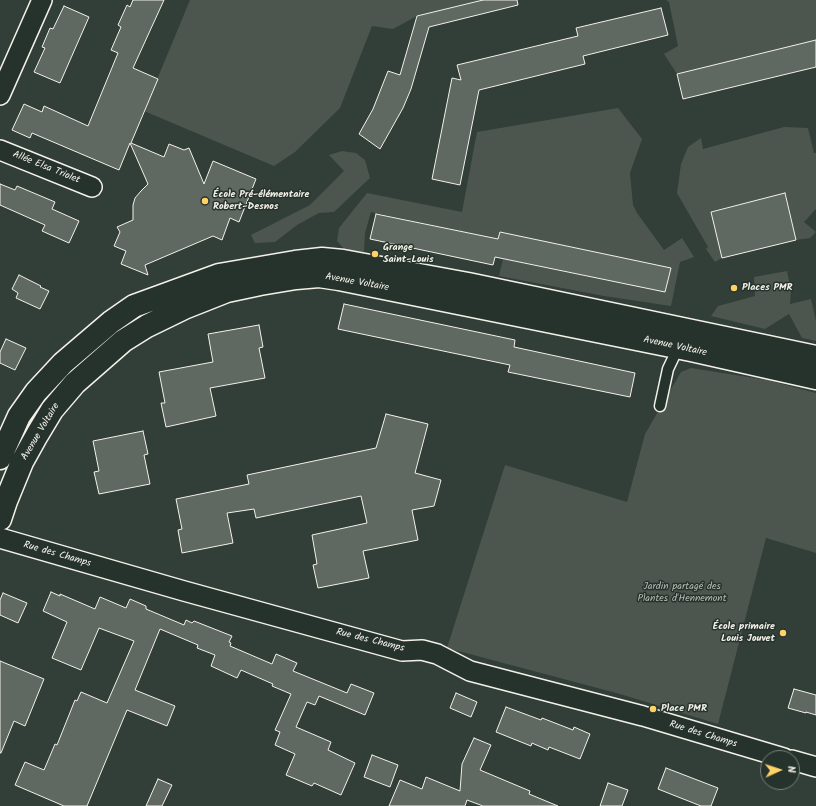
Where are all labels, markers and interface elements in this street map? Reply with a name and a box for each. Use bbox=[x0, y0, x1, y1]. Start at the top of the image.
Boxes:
street label: Allée Elsa Triolet bbox=[11, 149, 81, 187]
place label: École Pré-élémentaire Robert-Desnos bbox=[213, 189, 309, 212]
marker: École Pré-élémentaire Robert-Desnos bbox=[200, 196, 210, 206]
place label: Grange Saint-Louis bbox=[383, 242, 434, 266]
marker: Grange Saint-Louis bbox=[370, 249, 380, 259]
street label: Avenue Voltaire bbox=[324, 271, 390, 295]
place label: Places PMR bbox=[742, 282, 793, 294]
marker: Places PMR bbox=[729, 283, 739, 293]
street label: Avenue Voltaire bbox=[642, 334, 708, 360]
street label: Avenue Voltaire bbox=[19, 401, 63, 463]
street label: Rue des Champs bbox=[22, 540, 92, 570]
park label: Jardin partagé des Plantes d'Hennemont bbox=[637, 581, 727, 604]
place label: École primaire Louis Jouvet bbox=[713, 621, 775, 644]
street label: Rue des Champs bbox=[335, 627, 405, 655]
marker: École primaire Louis Jouvet bbox=[778, 628, 788, 638]
place label: Place PMR bbox=[661, 703, 707, 715]
marker: Place PMR bbox=[648, 704, 658, 714]
street label: Rue des Champs bbox=[668, 719, 738, 751]
north arrow bbox=[760, 750, 800, 790]
text: N bbox=[782, 765, 800, 773]

